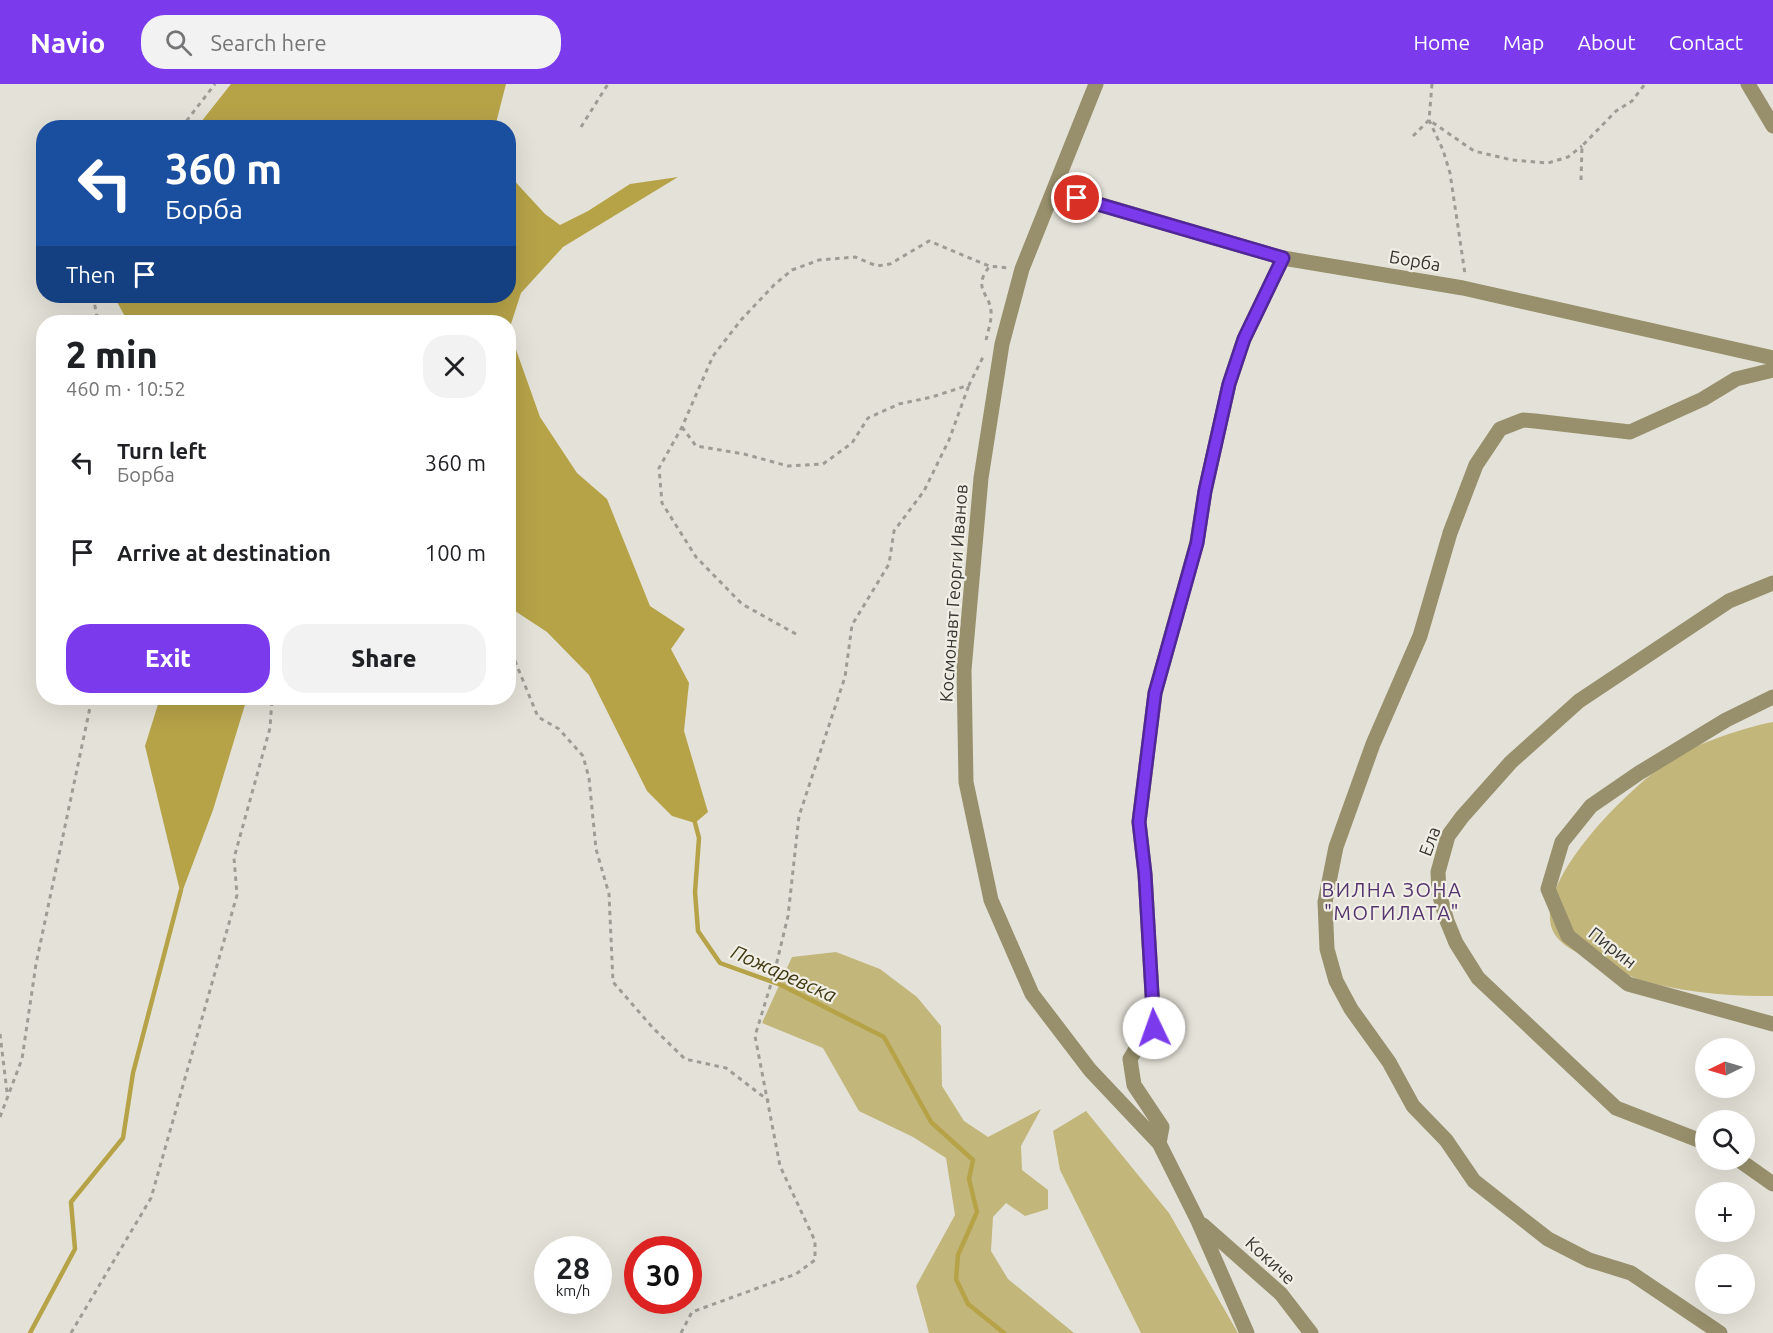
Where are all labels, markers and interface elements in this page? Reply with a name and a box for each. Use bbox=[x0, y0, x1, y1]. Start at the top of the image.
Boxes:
search box bbox=[141, 15, 561, 69]
icon: search bbox=[162, 26, 195, 59]
text: Navio bbox=[30, 27, 105, 58]
text: Search here bbox=[210, 30, 327, 55]
text: Home bbox=[1413, 30, 1470, 54]
text: Map bbox=[1503, 30, 1544, 54]
text: About bbox=[1577, 30, 1636, 54]
text: Contact bbox=[1669, 30, 1743, 54]
icon: left bbox=[66, 144, 144, 222]
text: 360 m bbox=[165, 145, 282, 192]
pin bbox=[1051, 172, 1102, 223]
icon: arrive bbox=[1060, 181, 1093, 214]
text: Борба bbox=[165, 194, 243, 224]
street label: Борба bbox=[1388, 246, 1442, 274]
icon: arrive bbox=[128, 258, 161, 291]
text: Then bbox=[66, 262, 116, 287]
text: 2 min bbox=[66, 334, 158, 375]
button: close bbox=[423, 335, 486, 398]
text: 460 m · 10:52 bbox=[66, 377, 186, 400]
text: Turn left bbox=[117, 438, 207, 463]
icon: left bbox=[66, 446, 99, 479]
text: 360 m bbox=[425, 450, 486, 475]
text: Борба bbox=[117, 463, 175, 486]
street label: Космонавт Георги Иванов bbox=[935, 483, 971, 703]
icon: arrive bbox=[66, 536, 99, 569]
text: Arrive at destination bbox=[117, 540, 331, 565]
text: 100 m bbox=[425, 540, 486, 565]
button: Exit bbox=[66, 624, 270, 693]
button: Share bbox=[282, 624, 486, 693]
street label: Ела bbox=[1414, 823, 1444, 859]
district label: ВИЛНА ЗОНА "МОГИЛАТА" bbox=[1321, 878, 1463, 924]
street label: Пирин bbox=[1585, 922, 1641, 972]
water label: Пожаревска bbox=[728, 940, 840, 1007]
position arrow bbox=[1122, 996, 1186, 1060]
north arrow bbox=[1695, 1038, 1755, 1098]
map controls bbox=[1695, 1038, 1755, 1314]
button: search bbox=[1695, 1110, 1755, 1170]
button: + bbox=[1695, 1182, 1755, 1242]
street label: Кокиче bbox=[1242, 1232, 1300, 1288]
speed limit sign: 30 bbox=[624, 1236, 702, 1314]
text: 28 bbox=[556, 1251, 590, 1285]
button: − bbox=[1695, 1254, 1755, 1314]
text: km/h bbox=[556, 1282, 590, 1299]

